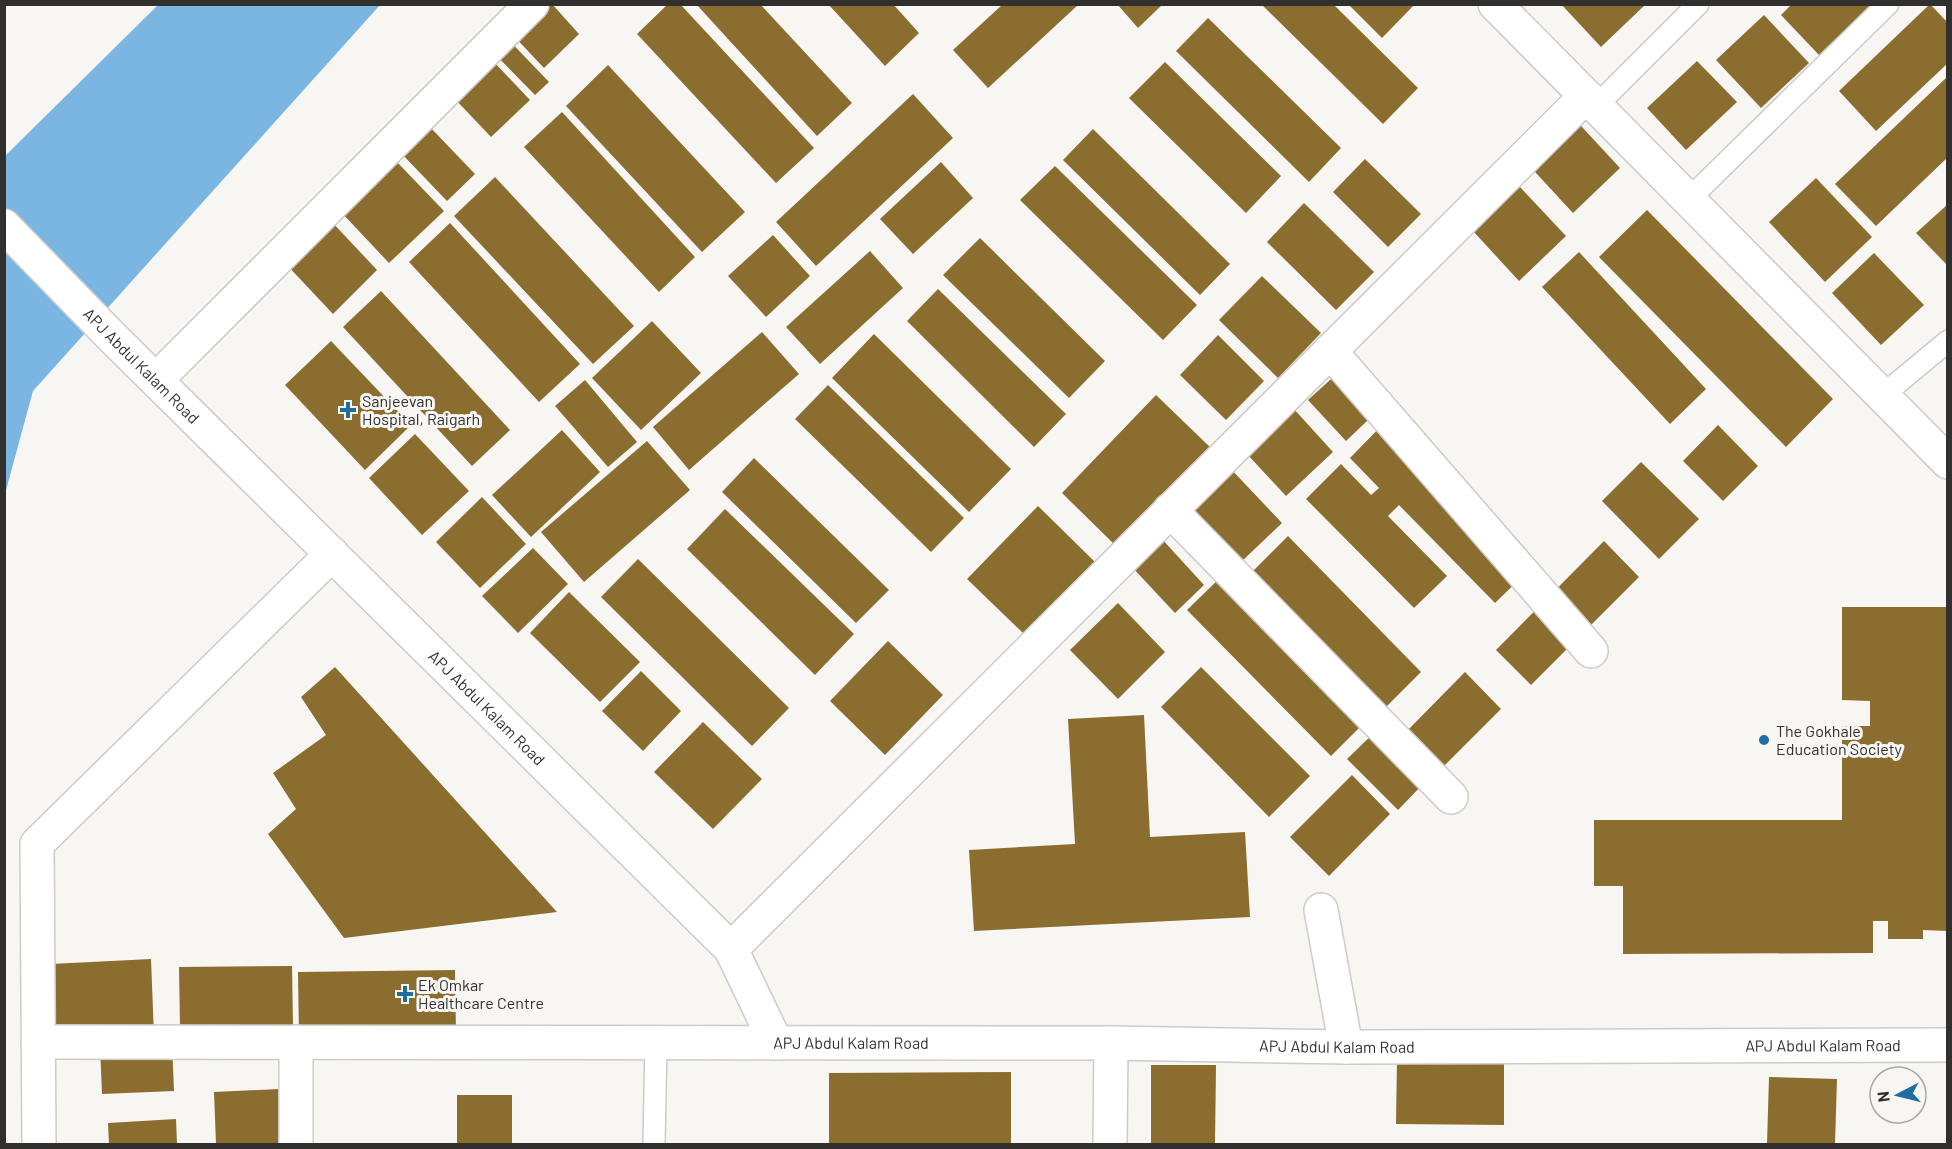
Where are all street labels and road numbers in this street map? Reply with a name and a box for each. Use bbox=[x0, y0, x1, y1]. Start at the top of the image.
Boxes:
street label: APJ Abdul Kalam Road bbox=[80, 304, 204, 427]
street label: APJ Abdul Kalam Road bbox=[425, 646, 549, 769]
street label: APJ Abdul Kalam Road bbox=[773, 1033, 929, 1052]
street label: APJ Abdul Kalam Road bbox=[1745, 1035, 1901, 1055]
street label: APJ Abdul Kalam Road bbox=[1259, 1036, 1415, 1056]

